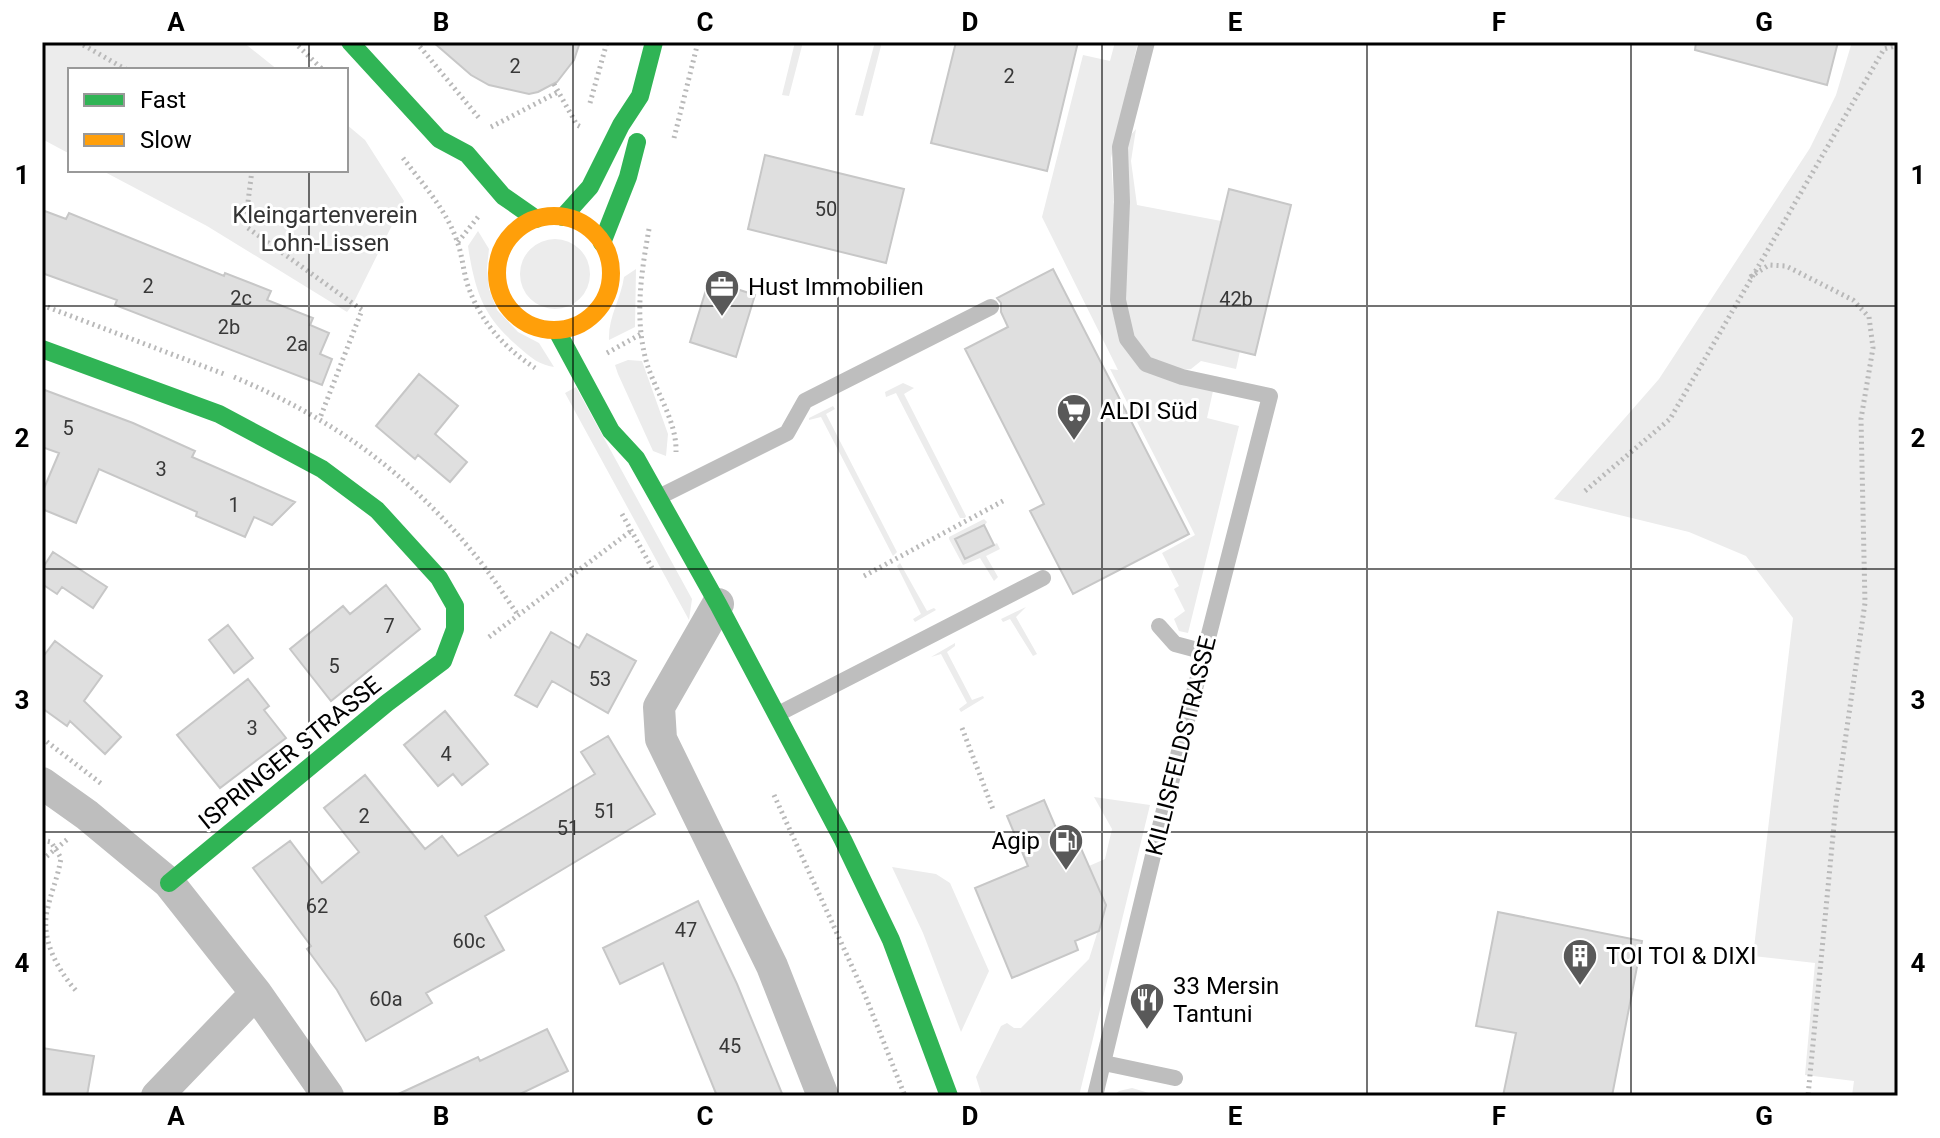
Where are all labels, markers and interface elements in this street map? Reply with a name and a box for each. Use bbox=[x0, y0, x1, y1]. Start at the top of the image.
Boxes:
text: A bbox=[167, 7, 185, 37]
text: B bbox=[433, 7, 449, 37]
text: C bbox=[696, 7, 714, 37]
text: D bbox=[962, 7, 978, 37]
text: E bbox=[1228, 7, 1243, 37]
text: F bbox=[1492, 7, 1506, 37]
text: G bbox=[1755, 7, 1773, 37]
house number: 2 bbox=[509, 54, 521, 78]
house number: 2 bbox=[1003, 64, 1015, 88]
legend bbox=[68, 68, 348, 172]
text: Fast bbox=[140, 86, 186, 114]
text: Slow bbox=[140, 126, 192, 154]
text: 1 bbox=[15, 160, 29, 190]
text: 1 bbox=[1911, 160, 1925, 190]
house number: 50 bbox=[815, 197, 837, 221]
park label: Kleingartenverein Lohn-Lissen bbox=[232, 201, 418, 257]
office icon: Hust Immobilien bbox=[703, 268, 741, 318]
place label: Hust Immobilien bbox=[748, 273, 924, 301]
house number: 2 bbox=[142, 274, 154, 298]
house number: 2c bbox=[230, 286, 252, 310]
house number: 42b bbox=[1219, 287, 1253, 311]
house number: 2b bbox=[218, 315, 240, 339]
house number: 2a bbox=[286, 332, 308, 356]
supermarket icon: ALDI Süd bbox=[1055, 392, 1093, 442]
place label: ALDI Süd bbox=[1100, 397, 1198, 425]
house number: 5 bbox=[62, 416, 74, 440]
text: 2 bbox=[15, 423, 29, 453]
text: 2 bbox=[1911, 423, 1925, 453]
house number: 3 bbox=[155, 457, 167, 481]
house number: 1 bbox=[228, 493, 240, 517]
house number: 7 bbox=[383, 614, 395, 638]
street label: KILLISFELDSTRASSE bbox=[1140, 633, 1222, 859]
house number: 5 bbox=[328, 654, 340, 678]
house number: 53 bbox=[589, 667, 611, 691]
street label: ISPRINGER STRASSE bbox=[193, 671, 387, 835]
text: 3 bbox=[15, 685, 29, 715]
text: 3 bbox=[1911, 685, 1925, 715]
house number: 3 bbox=[246, 716, 258, 740]
house number: 4 bbox=[440, 742, 452, 766]
house number: 51 bbox=[594, 799, 616, 823]
house number: 2 bbox=[358, 804, 370, 828]
house number: 51 bbox=[557, 816, 579, 840]
fuel station icon: Agip bbox=[1047, 822, 1085, 872]
place label: Agip bbox=[992, 827, 1040, 855]
house number: 62 bbox=[306, 894, 328, 918]
house number: 47 bbox=[675, 918, 697, 942]
house number: 60c bbox=[453, 929, 485, 953]
building icon: TOI TOI & DIXI bbox=[1561, 937, 1599, 987]
place label: TOI TOI & DIXI bbox=[1606, 942, 1756, 970]
text: 4 bbox=[15, 948, 30, 978]
text: 4 bbox=[1911, 948, 1926, 978]
place label: 33 Mersin Tantuni bbox=[1173, 972, 1279, 1028]
restaurant icon: 33 Mersin Tantuni bbox=[1128, 981, 1166, 1031]
house number: 60a bbox=[369, 987, 403, 1011]
house number: 45 bbox=[719, 1034, 741, 1058]
text: A bbox=[167, 1101, 185, 1131]
text: B bbox=[433, 1101, 449, 1131]
text: C bbox=[696, 1101, 714, 1131]
text: D bbox=[962, 1101, 978, 1131]
text: E bbox=[1228, 1101, 1243, 1131]
text: F bbox=[1492, 1101, 1506, 1131]
text: G bbox=[1755, 1101, 1773, 1131]

